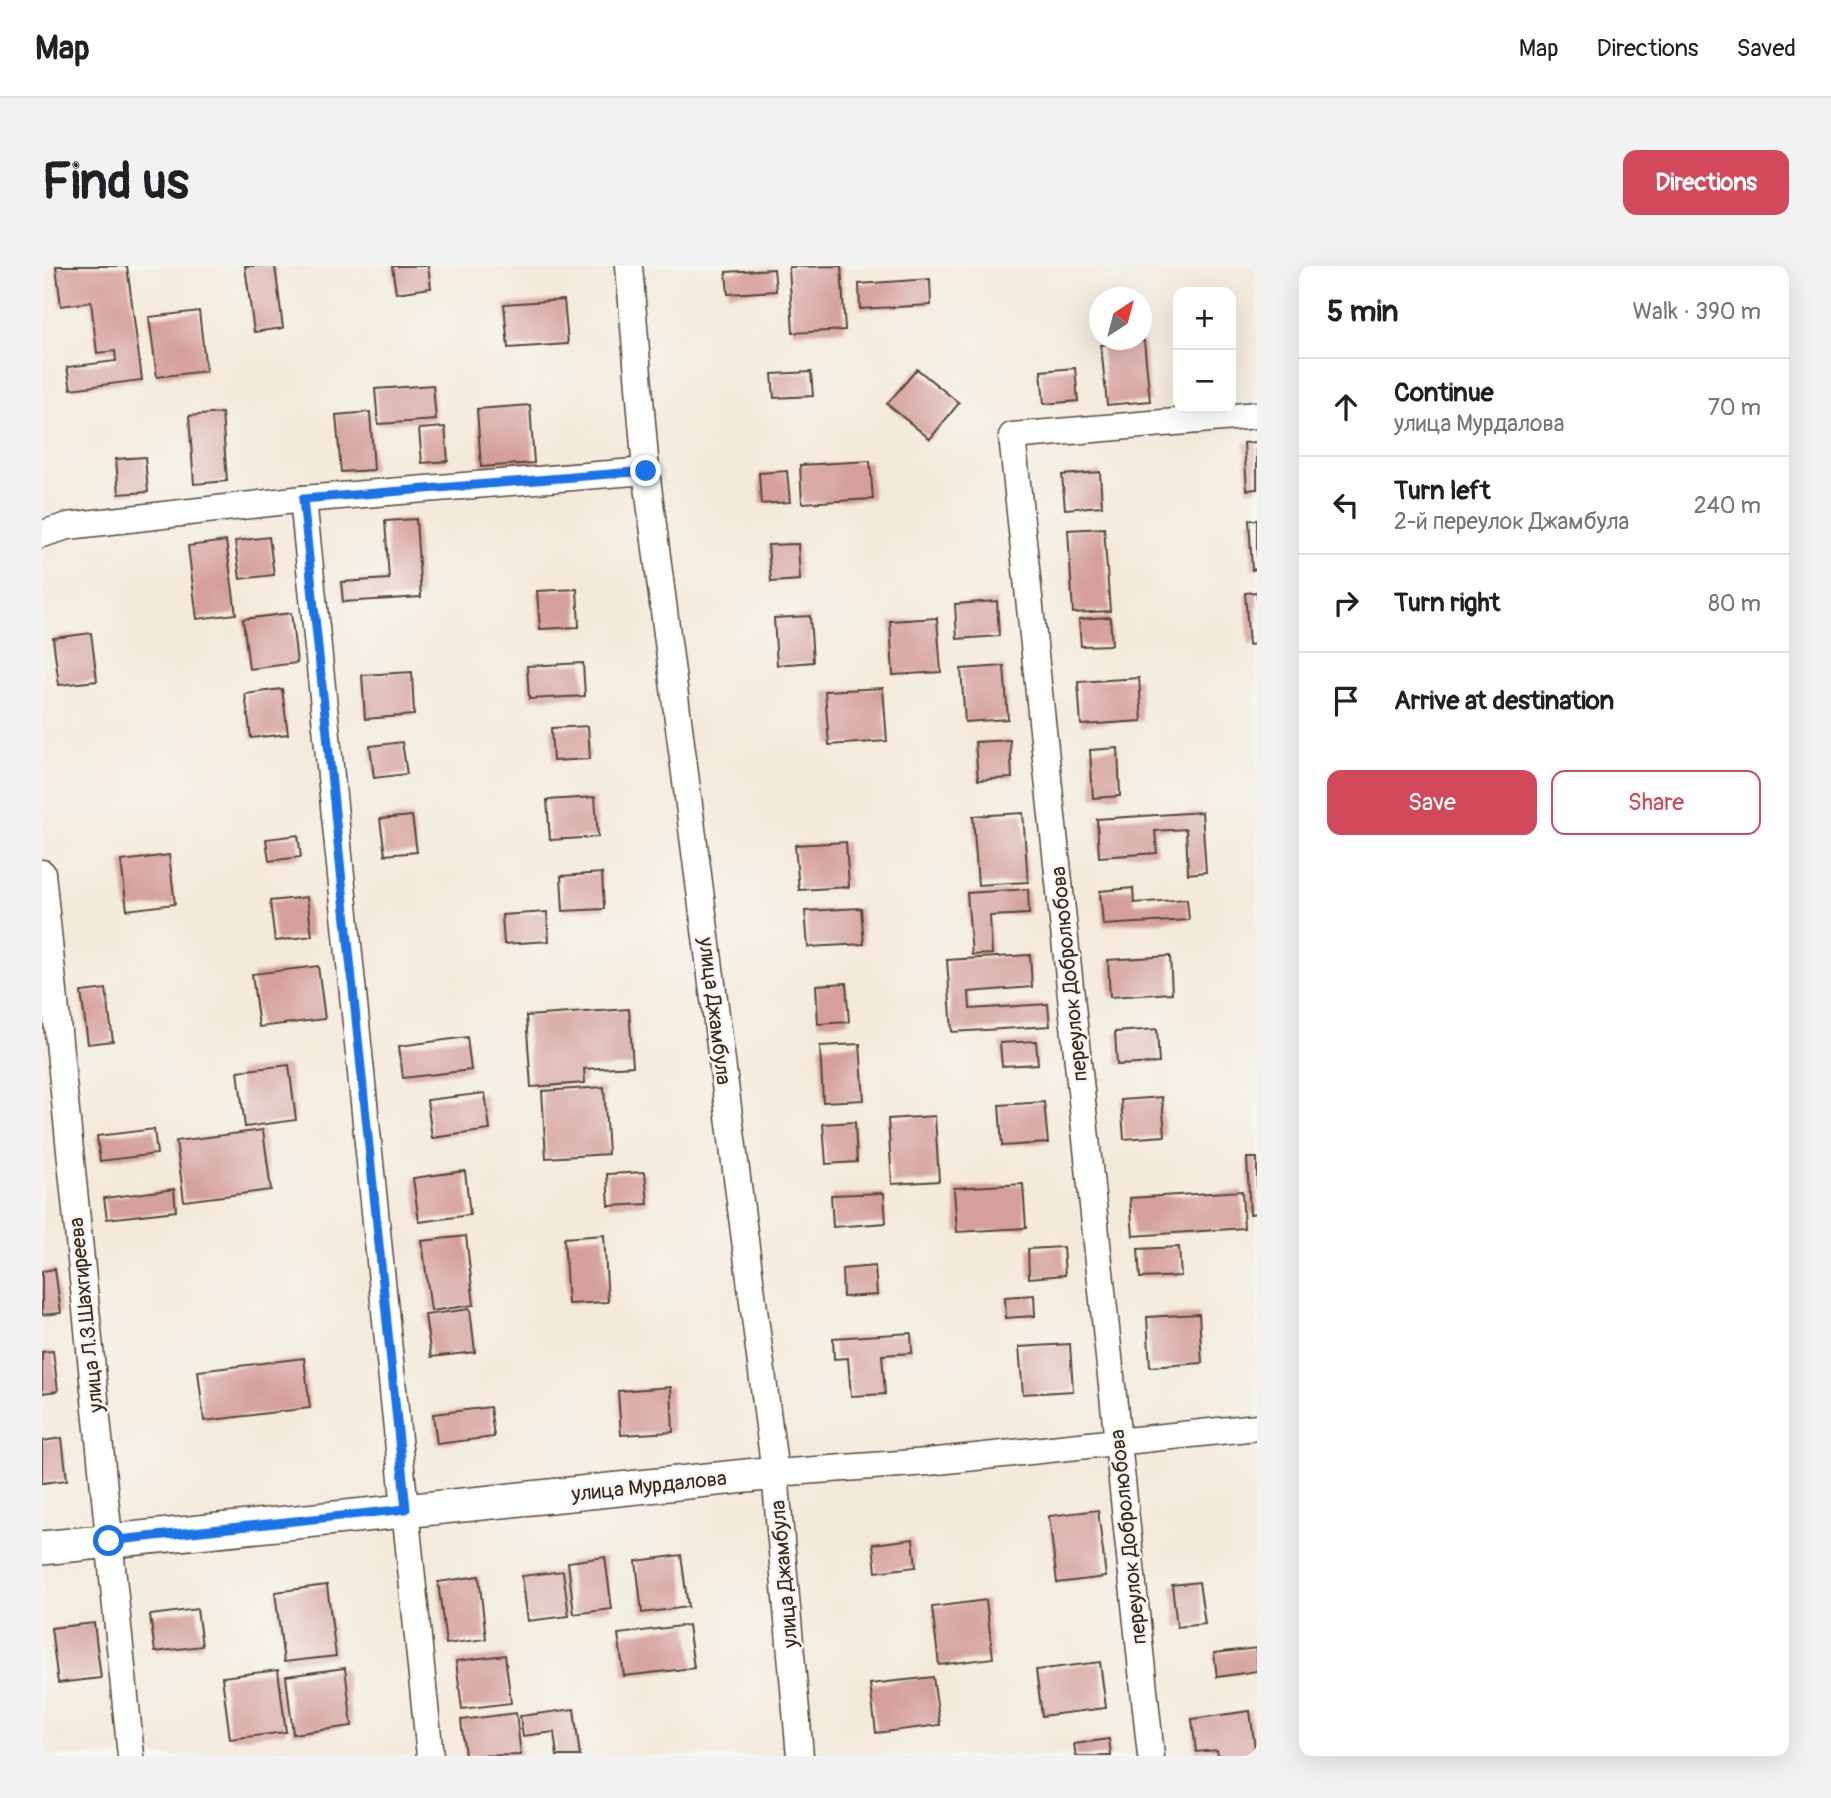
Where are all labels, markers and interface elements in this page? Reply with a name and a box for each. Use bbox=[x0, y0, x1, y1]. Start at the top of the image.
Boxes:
text: Map bbox=[35, 28, 90, 69]
text: Map bbox=[1519, 34, 1559, 63]
text: Directions bbox=[1597, 34, 1698, 63]
text: Saved bbox=[1736, 34, 1796, 63]
button: Directions bbox=[1623, 150, 1789, 215]
text: Find us bbox=[42, 152, 189, 213]
north arrow bbox=[1089, 287, 1152, 350]
map controls bbox=[1173, 287, 1236, 413]
button: + bbox=[1173, 287, 1236, 350]
text: 5 min bbox=[1327, 293, 1398, 330]
text: Walk · 390 m bbox=[1632, 297, 1761, 326]
button: − bbox=[1173, 350, 1236, 413]
text: Continue bbox=[1394, 377, 1494, 409]
icon: ahead bbox=[1327, 388, 1365, 426]
text: 70 m bbox=[1708, 393, 1761, 422]
text: улица Мурдалова bbox=[1394, 409, 1564, 438]
route end bbox=[630, 455, 661, 486]
text: Turn left bbox=[1394, 475, 1490, 507]
icon: left bbox=[1327, 486, 1365, 524]
text: 240 m bbox=[1694, 491, 1761, 520]
text: 2-й переулок Джамбула bbox=[1394, 507, 1629, 536]
icon: right bbox=[1327, 584, 1365, 622]
text: Turn right bbox=[1394, 587, 1500, 619]
text: 80 m bbox=[1708, 589, 1761, 618]
icon: arrive bbox=[1327, 682, 1365, 720]
text: Arrive at destination bbox=[1394, 685, 1614, 717]
button: Save bbox=[1327, 770, 1537, 835]
button: Share bbox=[1551, 770, 1761, 835]
street label: переулок Добролюбова bbox=[1045, 865, 1094, 1083]
street label: улица Джамбула bbox=[692, 935, 737, 1086]
street label: улица Л.З.Шахгиреева bbox=[63, 1216, 110, 1415]
street label: переулок Добролюбова bbox=[1104, 1428, 1153, 1646]
street label: улица Мурдалова bbox=[569, 1465, 728, 1508]
street label: улица Джамбула bbox=[765, 1499, 804, 1650]
route start bbox=[93, 1525, 124, 1556]

